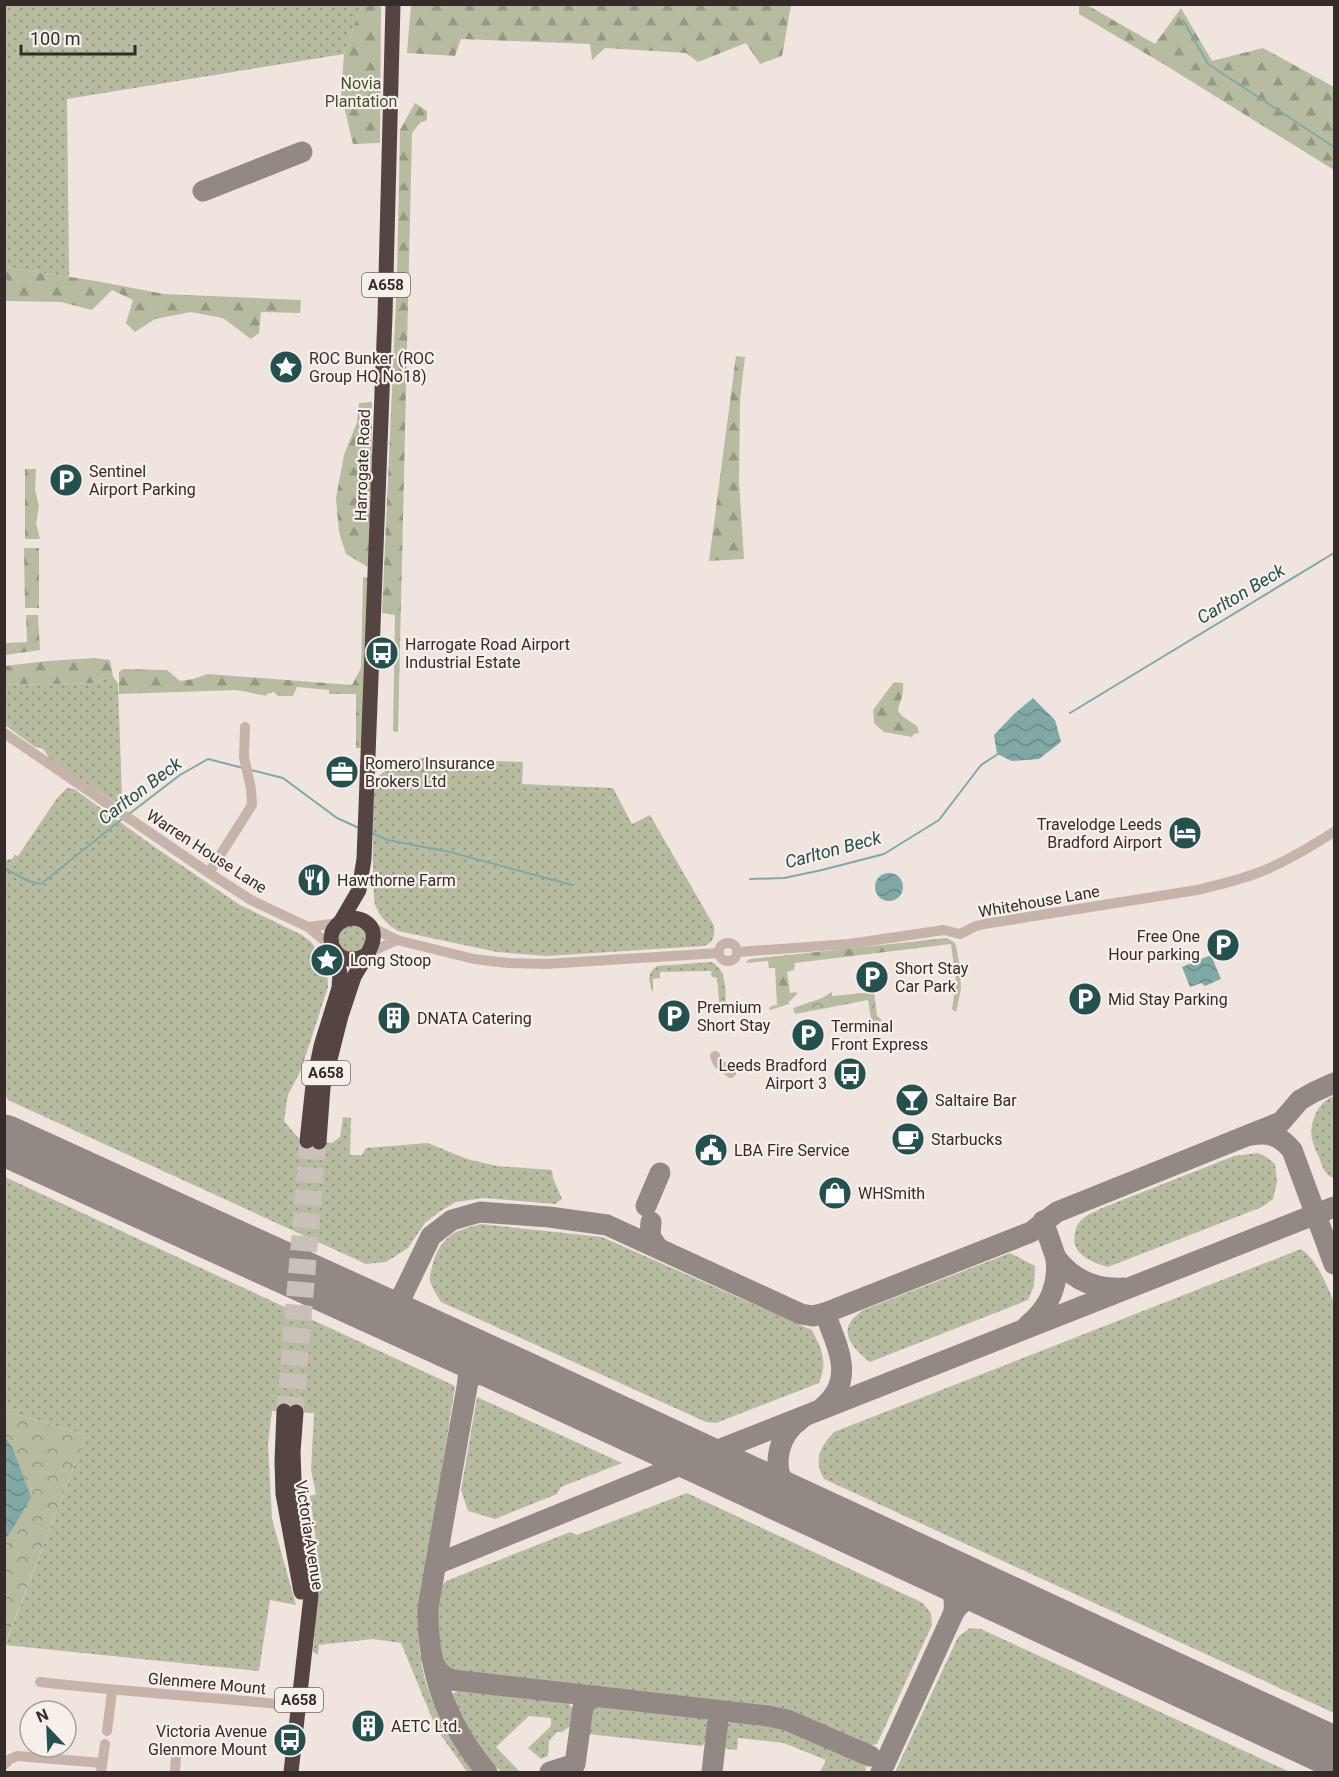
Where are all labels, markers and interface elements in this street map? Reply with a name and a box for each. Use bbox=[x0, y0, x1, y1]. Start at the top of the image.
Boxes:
scale bar bbox=[21, 18, 135, 56]
text: 100 m bbox=[30, 28, 81, 49]
park label: Novia Plantation bbox=[325, 74, 397, 111]
road number: A658 bbox=[362, 273, 410, 297]
place icon: ROC Bunker (ROC Group HQ No18) bbox=[268, 349, 304, 385]
place label: ROC Bunker (ROC Group HQ No18) bbox=[309, 349, 434, 386]
street label: Harrogate Road bbox=[351, 409, 374, 521]
parking icon: Sentinel Airport Parking bbox=[48, 462, 84, 498]
place label: Sentinel Airport Parking bbox=[89, 462, 196, 499]
water label: Carlton Beck bbox=[1193, 559, 1289, 628]
bus stop icon: Harrogate Road Airport Industrial Estate bbox=[364, 635, 400, 671]
place label: Harrogate Road Airport Industrial Estate bbox=[405, 635, 570, 672]
water label: Carlton Beck bbox=[94, 752, 186, 829]
office icon: Romero Insurance Brokers Ltd bbox=[324, 754, 360, 790]
place label: Romero Insurance Brokers Ltd bbox=[365, 754, 495, 791]
street label: Warren House Lane bbox=[143, 806, 270, 897]
place label: Travelodge Leeds Bradford Airport bbox=[1037, 815, 1162, 852]
hotel icon: Travelodge Leeds Bradford Airport bbox=[1167, 815, 1203, 851]
water label: Carlton Beck bbox=[782, 826, 884, 872]
restaurant icon: Hawthorne Farm bbox=[296, 862, 332, 898]
place label: Hawthorne Farm bbox=[337, 871, 456, 890]
street label: Whitehouse Lane bbox=[977, 881, 1101, 922]
place label: Free One Hour parking bbox=[1108, 927, 1200, 964]
parking icon: Free One Hour parking bbox=[1205, 927, 1241, 963]
place icon: Long Stoop bbox=[309, 942, 345, 978]
place label: Long Stoop bbox=[350, 951, 431, 970]
parking icon: Short Stay Car Park bbox=[854, 959, 890, 995]
place label: Short Stay Car Park bbox=[895, 959, 969, 996]
parking icon: Mid Stay Parking bbox=[1067, 981, 1103, 1017]
place label: Mid Stay Parking bbox=[1108, 990, 1228, 1009]
parking icon: Premium Short Stay bbox=[656, 998, 692, 1034]
place label: Premium Short Stay bbox=[697, 998, 771, 1035]
building icon: DNATA Catering bbox=[376, 1000, 412, 1036]
place label: DNATA Catering bbox=[417, 1009, 532, 1028]
parking icon: Terminal Front Express bbox=[790, 1017, 826, 1053]
place label: Terminal Front Express bbox=[831, 1017, 928, 1054]
place label: Leeds Bradford Airport 3 bbox=[718, 1056, 827, 1093]
bus stop icon: Leeds Bradford Airport 3 bbox=[832, 1056, 868, 1092]
road number: A658 bbox=[302, 1061, 350, 1085]
bar icon: Saltaire Bar bbox=[894, 1082, 930, 1118]
place label: Saltaire Bar bbox=[935, 1091, 1017, 1110]
cafe icon: Starbucks bbox=[890, 1121, 926, 1157]
place label: Starbucks bbox=[931, 1130, 1002, 1149]
public building icon: LBA Fire Service bbox=[693, 1132, 729, 1168]
place label: LBA Fire Service bbox=[734, 1141, 850, 1160]
shop icon: WHSmith bbox=[817, 1175, 853, 1211]
place label: WHSmith bbox=[858, 1184, 925, 1203]
street label: Victoria Avenue bbox=[291, 1479, 328, 1591]
street label: Glenmere Mount bbox=[147, 1669, 267, 1698]
road number: A658 bbox=[275, 1688, 323, 1712]
north arrow bbox=[18, 1699, 78, 1759]
text: N bbox=[33, 1705, 51, 1727]
building icon: AETC Ltd. bbox=[350, 1708, 386, 1744]
place label: AETC Ltd. bbox=[391, 1717, 462, 1736]
place label: Victoria Avenue Glenmore Mount bbox=[148, 1722, 267, 1759]
bus stop icon: Victoria Avenue Glenmore Mount bbox=[272, 1722, 308, 1758]

